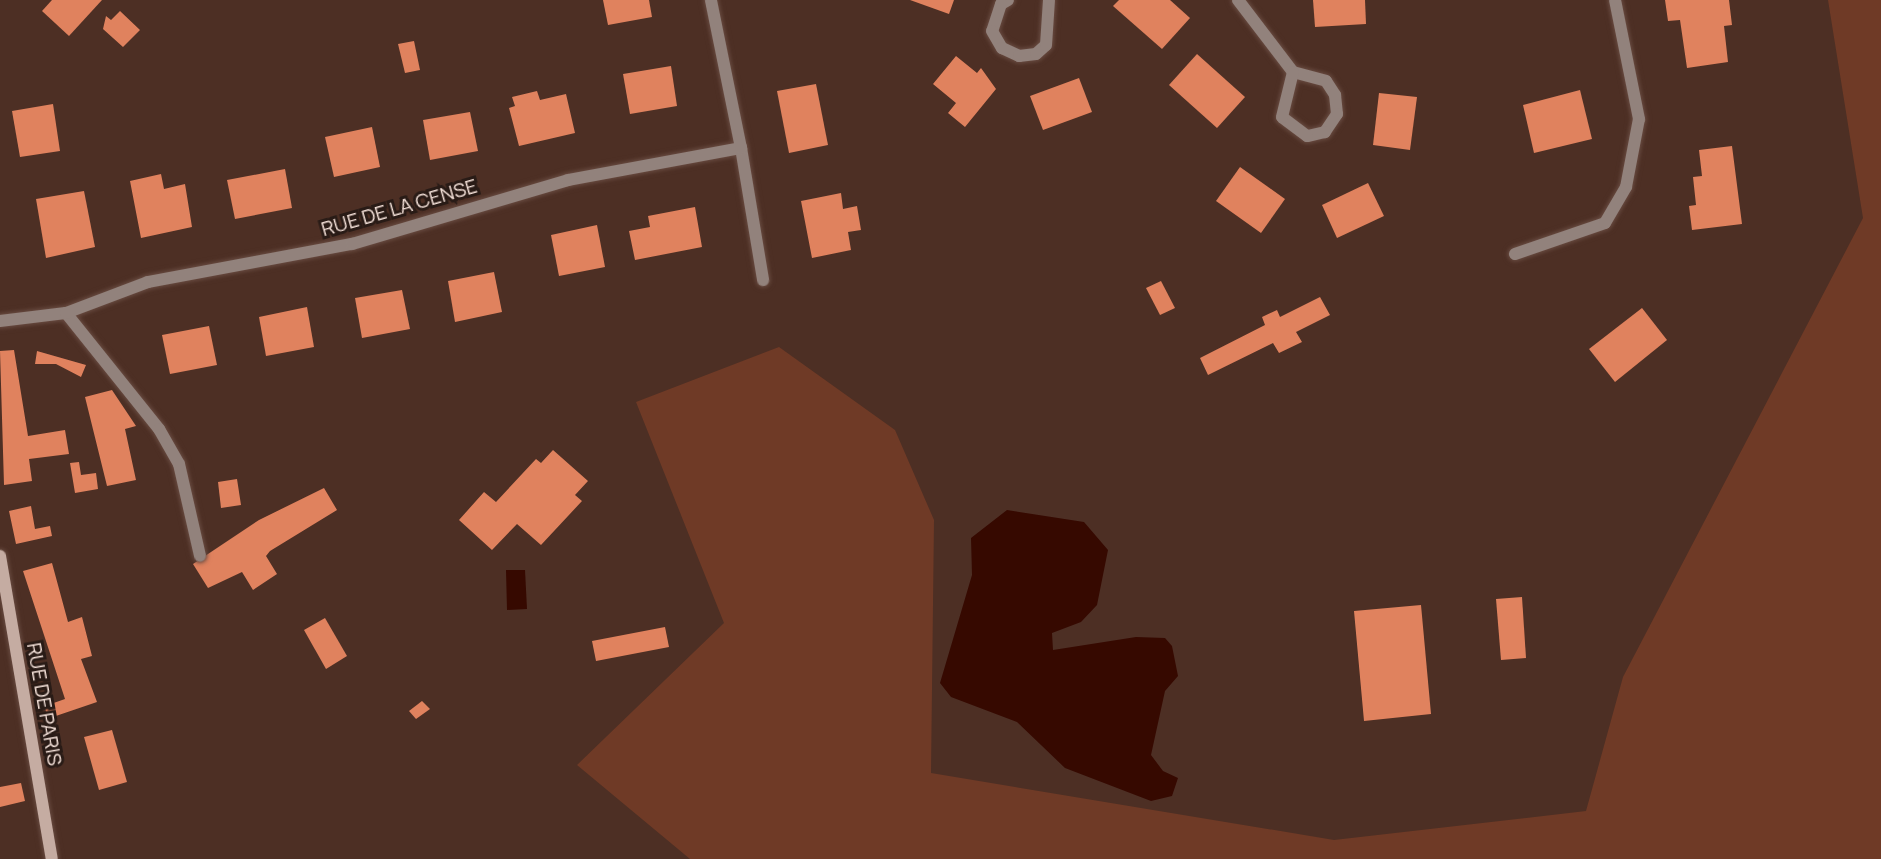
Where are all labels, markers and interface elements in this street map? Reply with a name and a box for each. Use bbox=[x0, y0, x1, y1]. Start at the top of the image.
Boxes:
street label: RUE DE LA CENSE bbox=[318, 173, 480, 241]
street label: RUE DE PARIS bbox=[22, 641, 68, 767]

